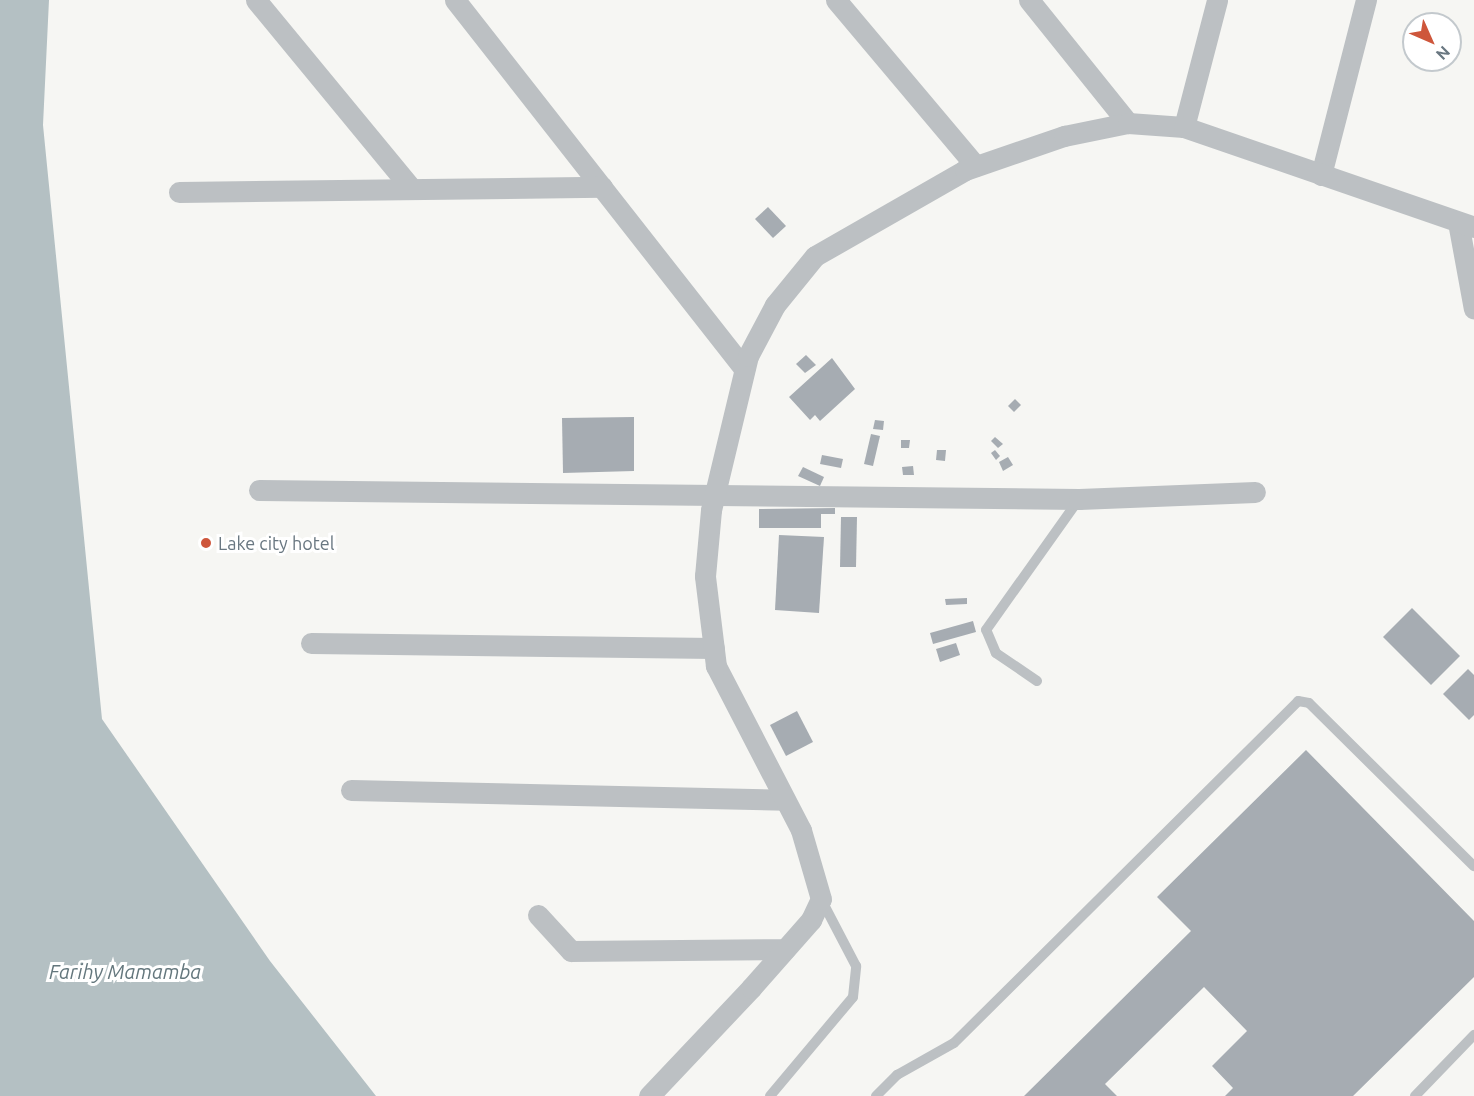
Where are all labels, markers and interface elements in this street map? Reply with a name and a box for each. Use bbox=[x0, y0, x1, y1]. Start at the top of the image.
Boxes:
north arrow bbox=[1402, 12, 1462, 72]
text: N bbox=[1433, 43, 1454, 64]
place label: Lake city hotel bbox=[218, 532, 334, 554]
marker: Lake city hotel bbox=[199, 536, 213, 550]
water label: Farihy Mamamba bbox=[49, 959, 201, 983]

